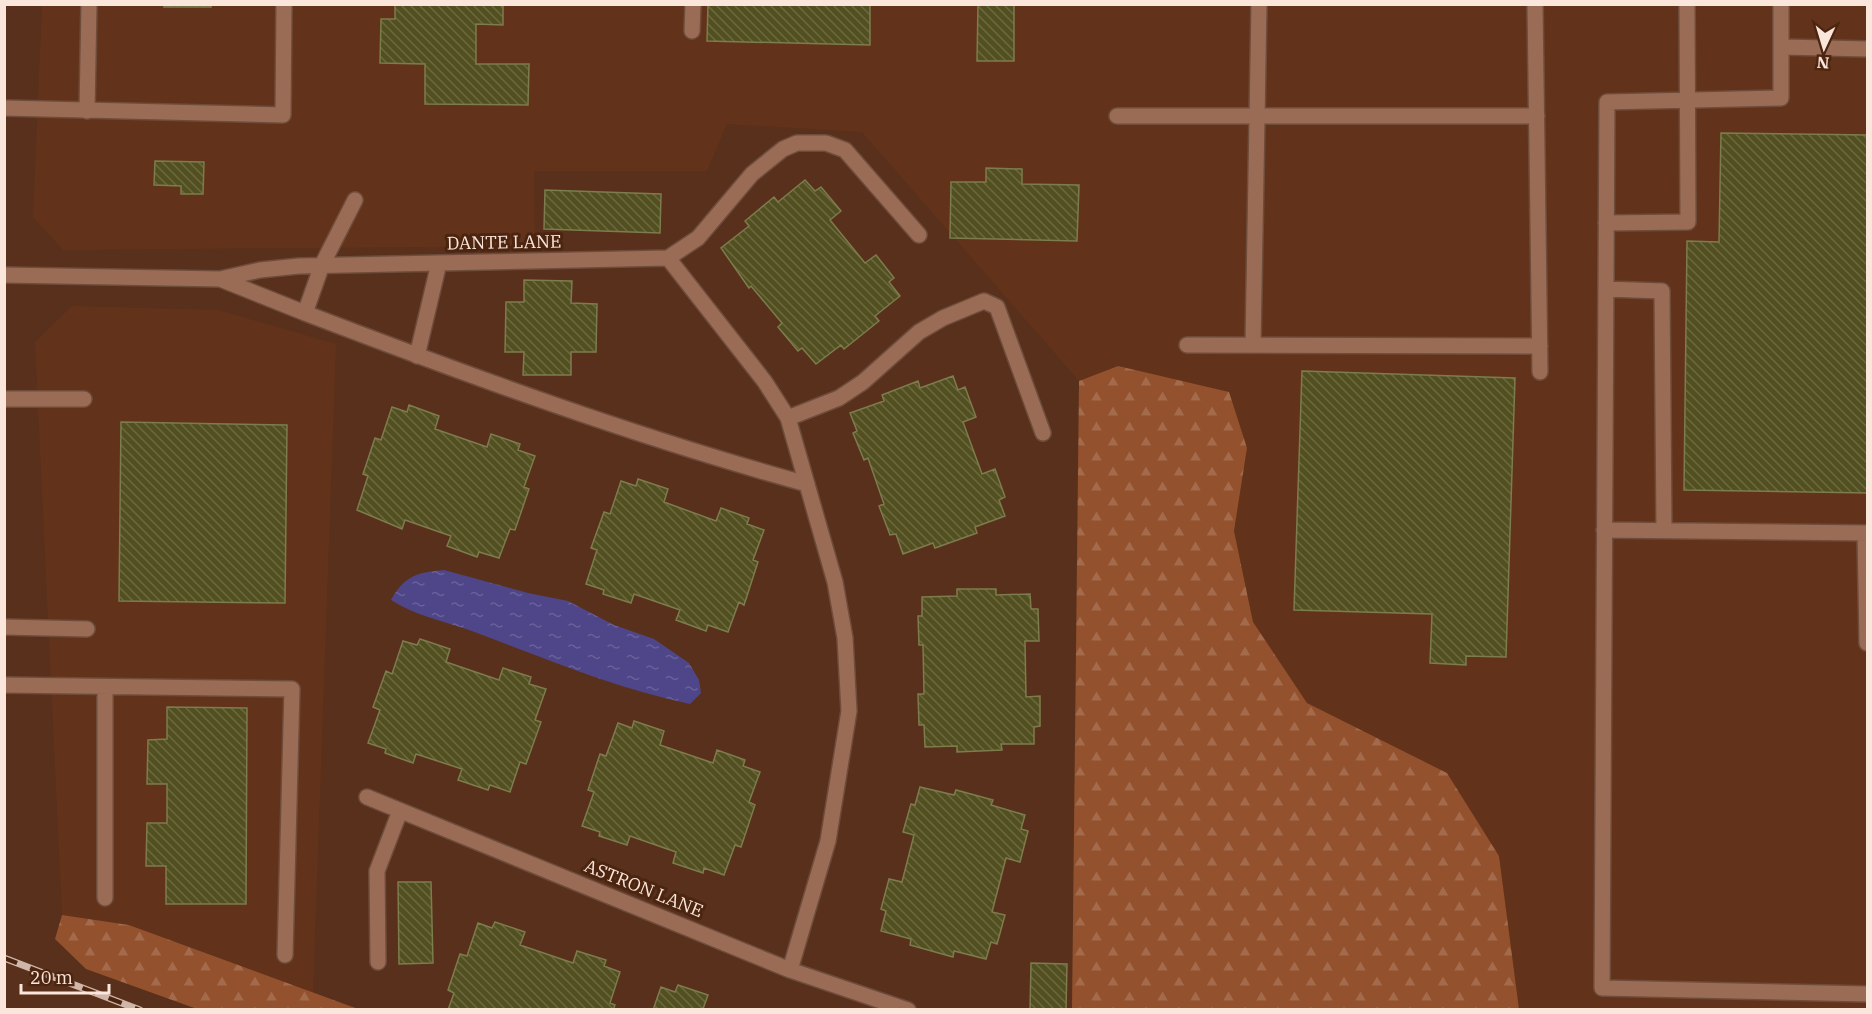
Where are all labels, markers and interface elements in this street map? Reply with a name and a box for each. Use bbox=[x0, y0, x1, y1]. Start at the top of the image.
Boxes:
north arrow bbox=[1794, 18, 1854, 78]
text: N bbox=[1816, 53, 1830, 73]
street label: DANTE LANE bbox=[446, 229, 562, 255]
street label: ASTRON LANE bbox=[581, 854, 707, 922]
scale bar bbox=[21, 957, 110, 995]
text: 20 m bbox=[30, 966, 73, 989]

